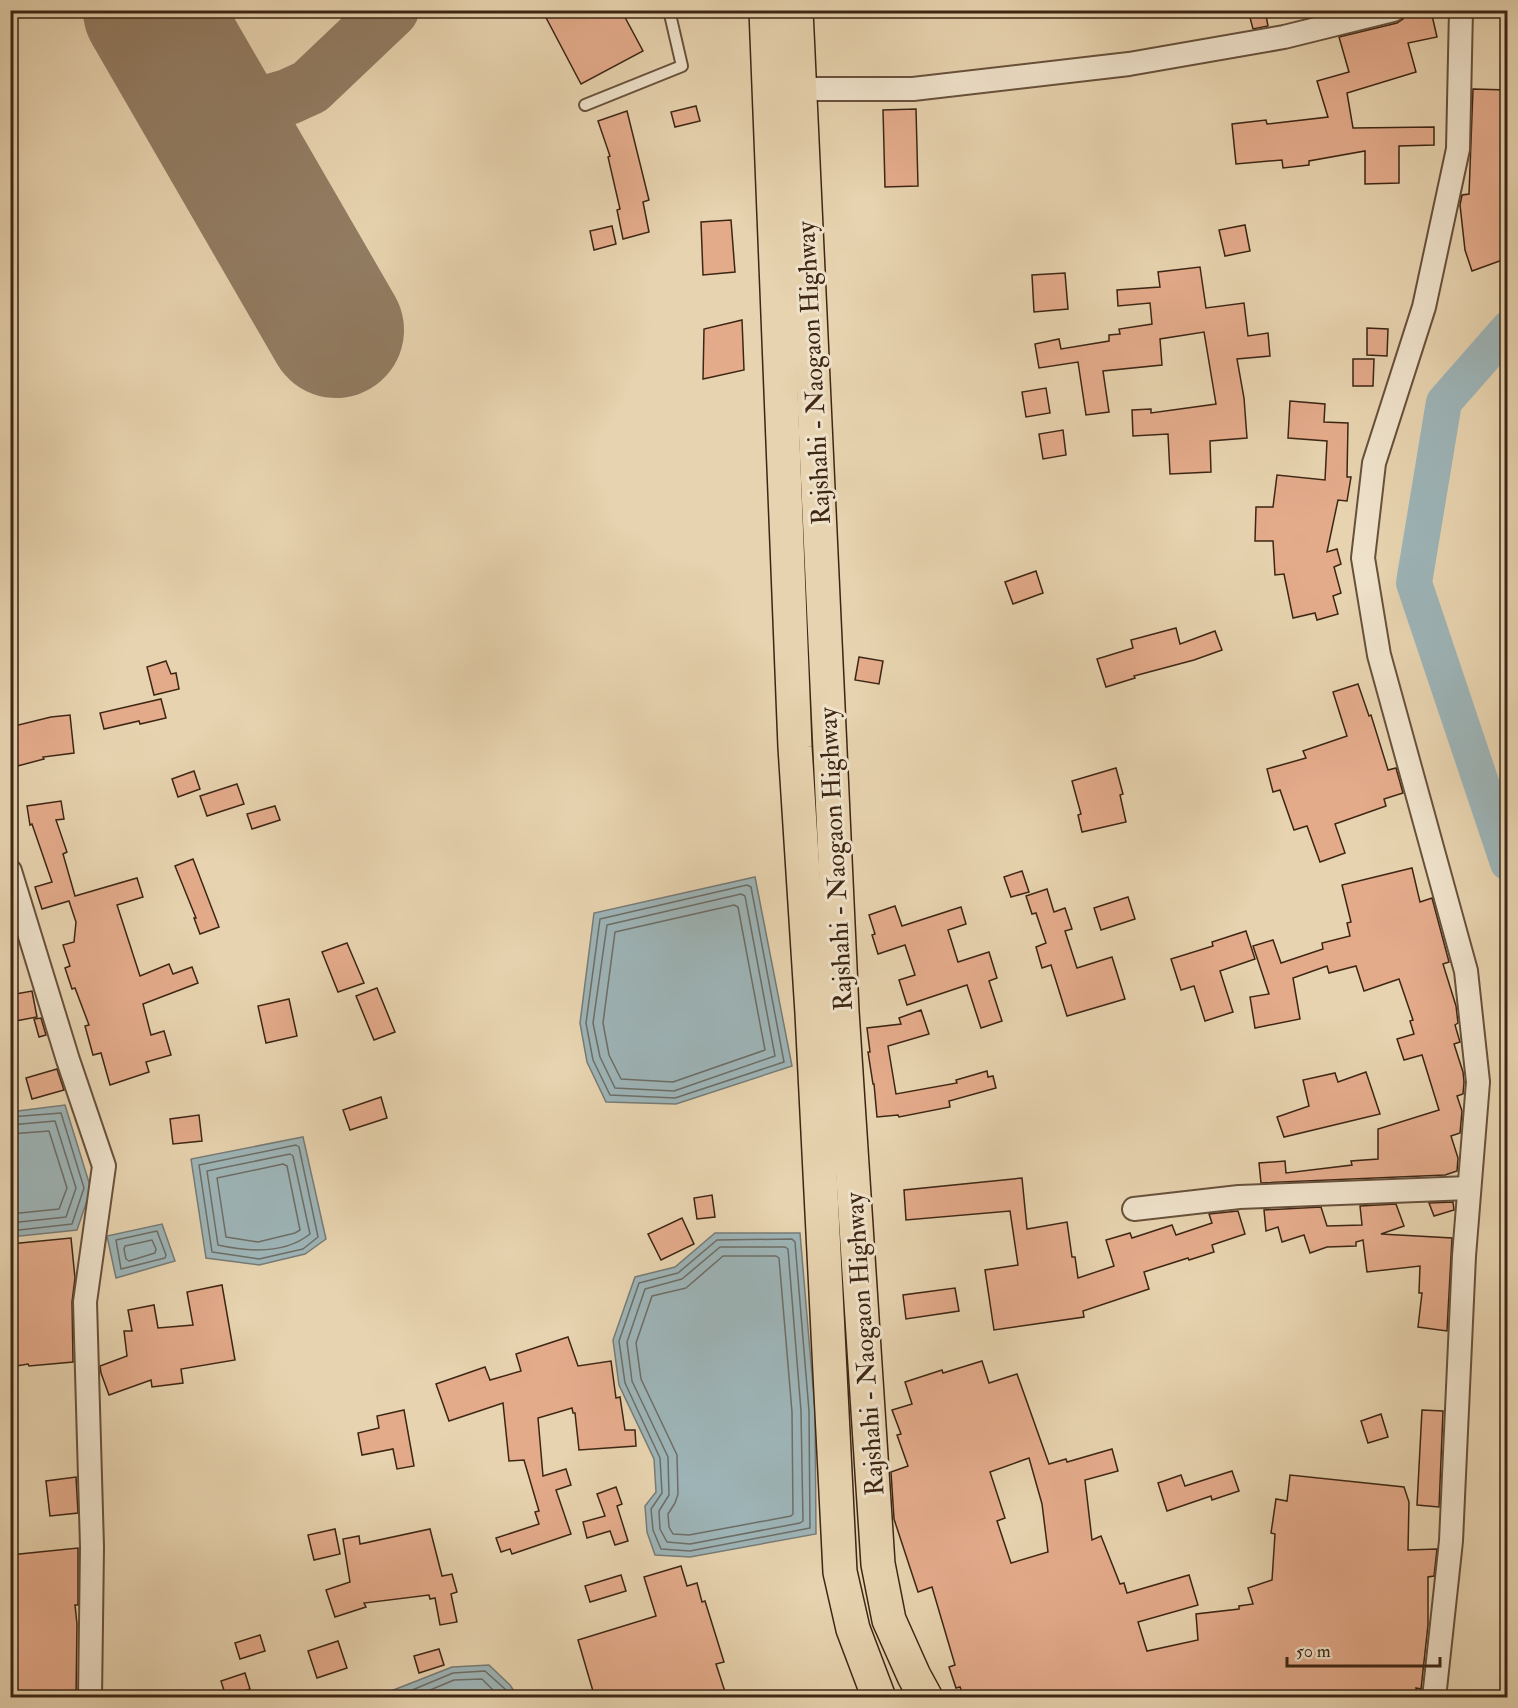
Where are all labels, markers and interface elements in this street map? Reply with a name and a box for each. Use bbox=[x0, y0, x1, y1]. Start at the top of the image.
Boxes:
street label: Rajshahi - Naogaon Highway bbox=[790, 220, 838, 526]
street label: Rajshahi - Naogaon Highway bbox=[812, 706, 860, 1012]
street label: Rajshahi - Naogaon Highway bbox=[838, 1191, 892, 1497]
scale bar bbox=[1287, 1630, 1440, 1668]
text: 50 m bbox=[1296, 1640, 1331, 1663]

